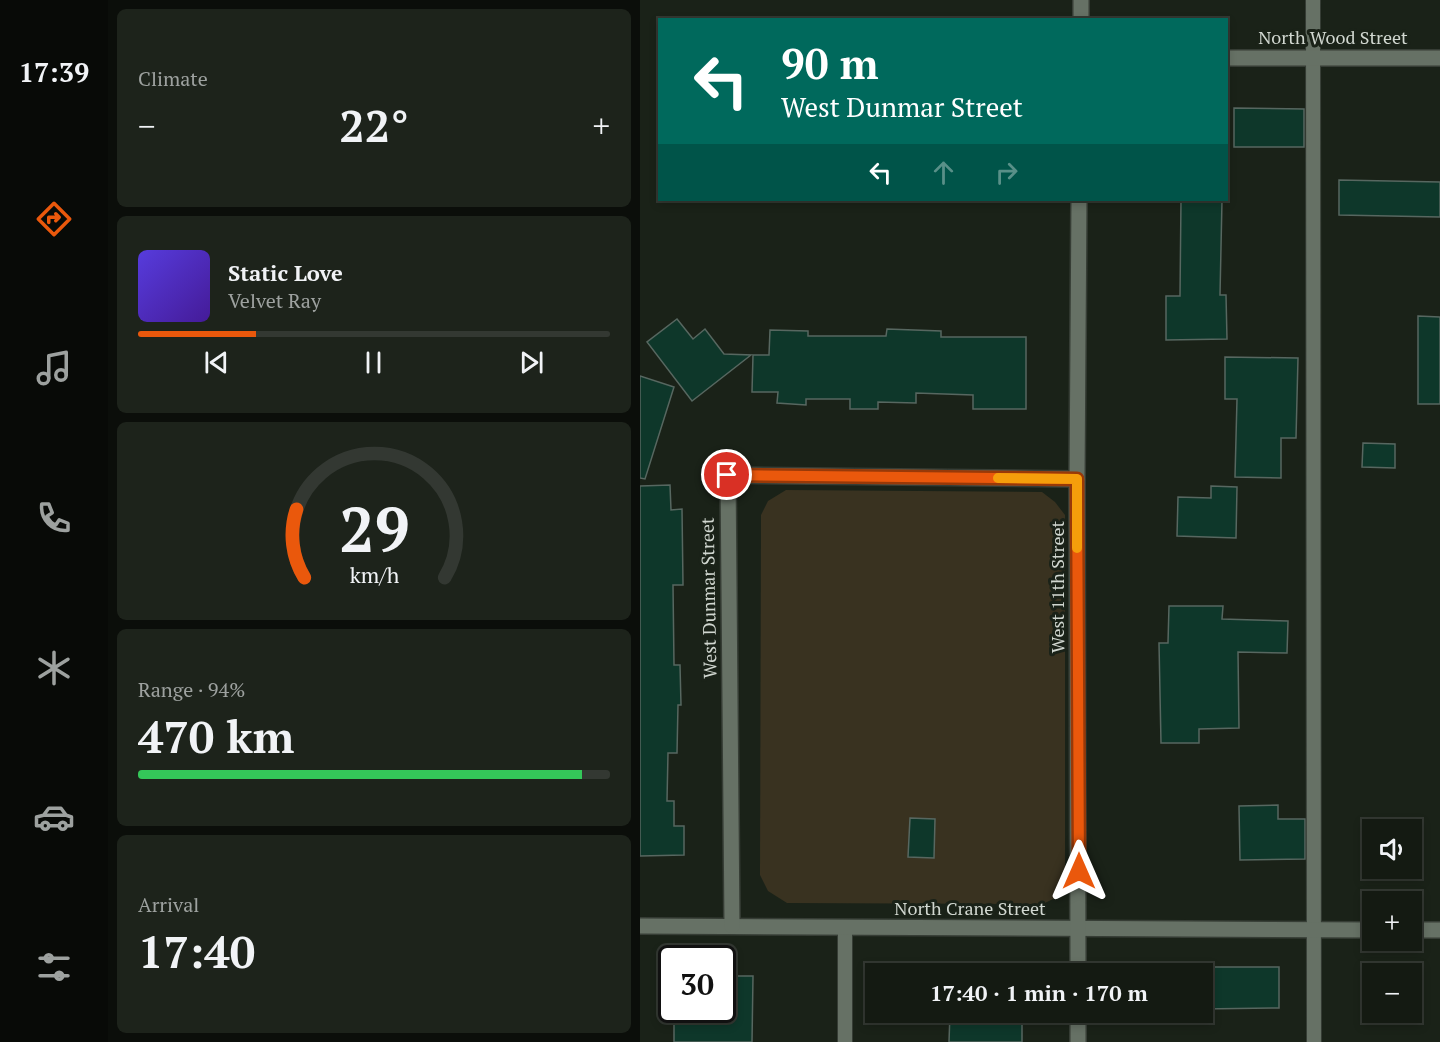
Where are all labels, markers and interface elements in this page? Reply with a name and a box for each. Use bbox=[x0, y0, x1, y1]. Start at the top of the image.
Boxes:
street label: North Wood Street bbox=[1258, 25, 1408, 49]
text: 90 m bbox=[781, 35, 879, 91]
icon: left bbox=[682, 42, 760, 120]
text: 17:39 bbox=[19, 54, 89, 90]
text: Climate bbox=[138, 65, 208, 92]
text: West Dunmar Street bbox=[781, 89, 1023, 125]
text: 22° bbox=[339, 95, 409, 155]
text: − bbox=[138, 104, 156, 147]
text: + bbox=[592, 104, 610, 147]
icon: left bbox=[864, 156, 897, 189]
icon: ahead bbox=[927, 156, 960, 189]
icon: right bbox=[990, 156, 1023, 189]
icon: directions bbox=[33, 198, 75, 240]
text: Static Love bbox=[228, 258, 343, 287]
text: Velvet Ray bbox=[228, 287, 321, 314]
icon: previous bbox=[200, 346, 233, 379]
icon: pause bbox=[357, 346, 390, 379]
icon: next bbox=[515, 346, 548, 379]
icon: music bbox=[33, 347, 75, 389]
pin bbox=[701, 449, 752, 500]
icon: arrive bbox=[710, 458, 743, 491]
text: 29 bbox=[339, 487, 409, 570]
icon: phone bbox=[33, 497, 75, 539]
street label: West Dunmar Street bbox=[695, 517, 721, 679]
street label: West 11th Street bbox=[1045, 520, 1069, 653]
text: km/h bbox=[349, 561, 399, 589]
icon: climate bbox=[33, 647, 75, 689]
text: Range · 94% bbox=[138, 676, 245, 703]
text: 470 km bbox=[138, 706, 294, 766]
icon: car bbox=[33, 796, 75, 838]
map controls bbox=[1362, 819, 1422, 1023]
button: sound bbox=[1362, 819, 1422, 879]
position arrow bbox=[1047, 839, 1111, 903]
text: Arrival bbox=[138, 891, 199, 918]
button: + bbox=[1362, 891, 1422, 951]
street label: North Crane Street bbox=[894, 896, 1046, 920]
text: 17:40 bbox=[138, 921, 255, 981]
speed limit sign: 30 bbox=[658, 945, 736, 1023]
icon: filters bbox=[33, 946, 75, 988]
button: − bbox=[1362, 963, 1422, 1023]
text: 17:40 · 1 min · 170 m bbox=[930, 978, 1148, 1007]

